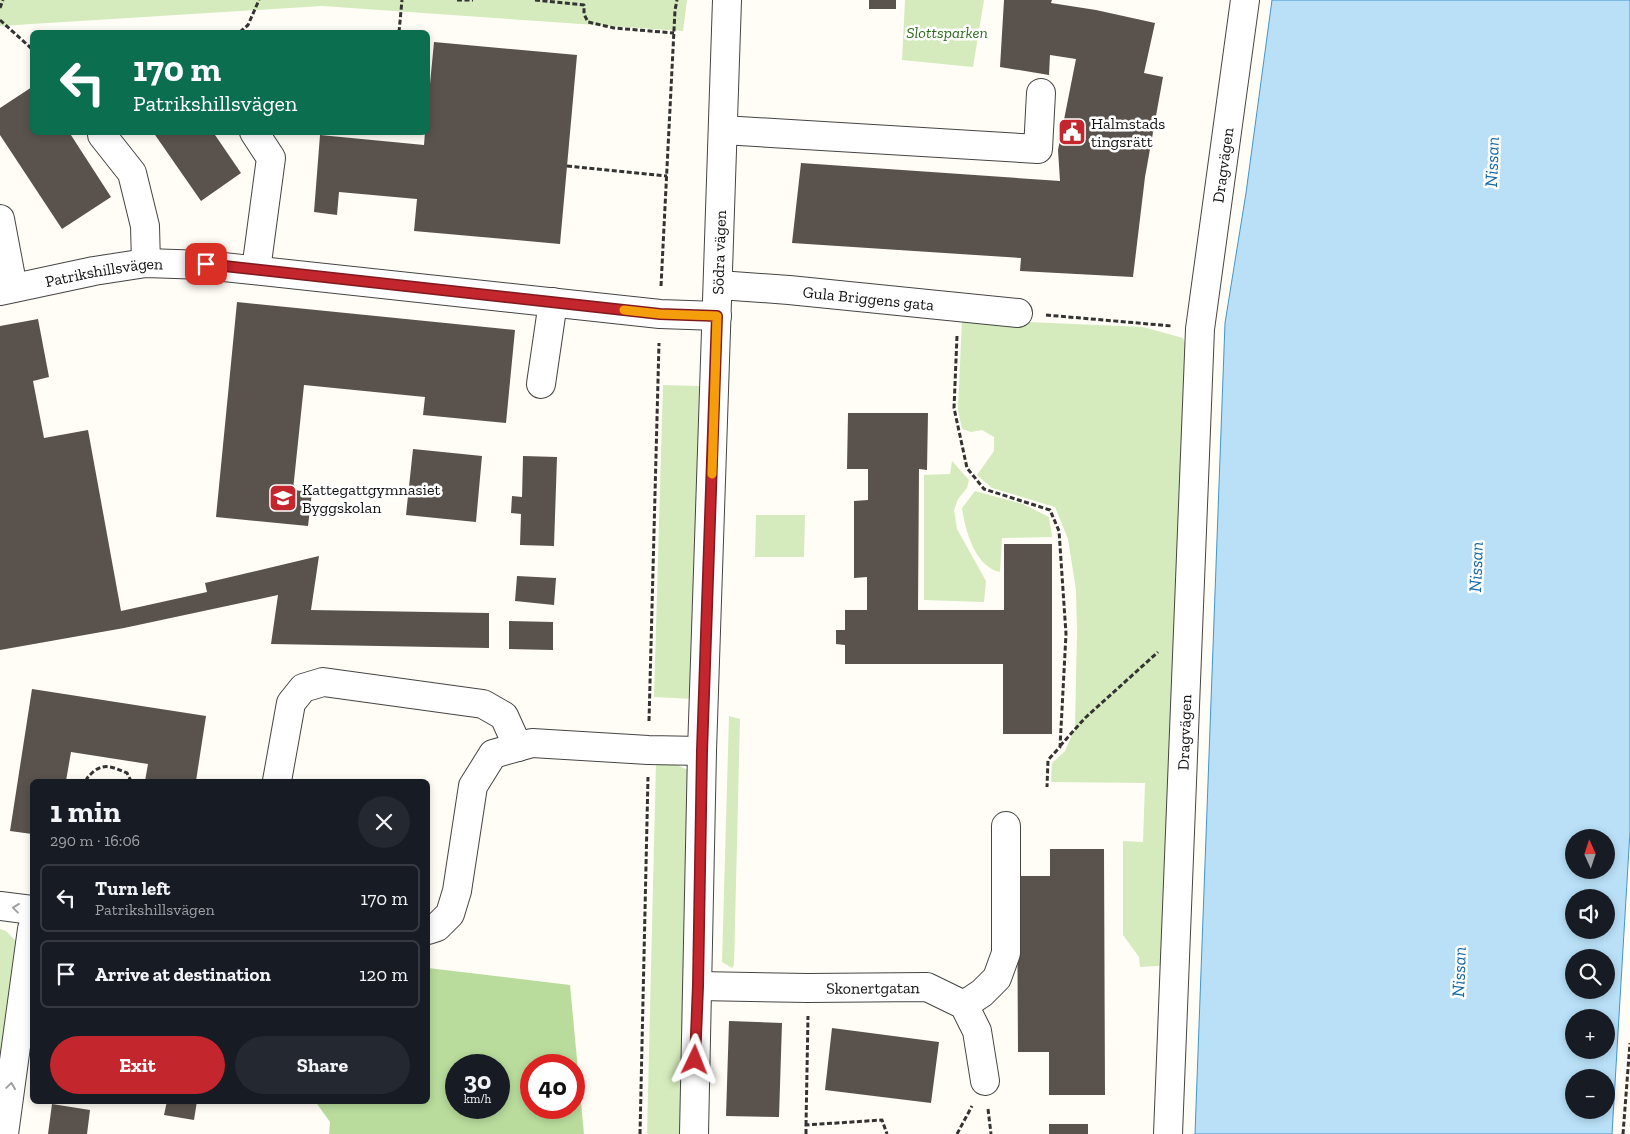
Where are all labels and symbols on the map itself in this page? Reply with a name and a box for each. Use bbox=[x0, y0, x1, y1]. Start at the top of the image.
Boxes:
park label: Slottsparken bbox=[906, 23, 988, 42]
place label: Halmstads tingsrätt bbox=[1091, 114, 1165, 151]
public building icon: Halmstads tingsrätt bbox=[1057, 117, 1087, 147]
street label: Dragvägen bbox=[1208, 126, 1238, 204]
water label: Nissan bbox=[1480, 136, 1504, 188]
street label: Södra vägen bbox=[708, 209, 730, 295]
pin bbox=[185, 243, 227, 285]
street label: Patrikshillsvägen bbox=[43, 254, 164, 291]
street label: Gula Briggens gata bbox=[802, 282, 935, 315]
place label: Kattegattgymnasiet Byggskolan bbox=[302, 480, 440, 517]
school or university icon: Kattegattgymnasiet Byggskolan bbox=[268, 483, 298, 513]
water label: Nissan bbox=[1464, 541, 1488, 593]
street label: Dragvägen bbox=[1173, 693, 1196, 771]
north arrow bbox=[1565, 829, 1615, 879]
one-way arrow bbox=[12, 903, 20, 914]
water label: Nissan bbox=[1447, 946, 1471, 998]
street label: Skonertgatan bbox=[826, 978, 921, 998]
position arrow bbox=[668, 1033, 720, 1085]
speed limit sign: 40 bbox=[520, 1054, 585, 1119]
one-way arrow bbox=[5, 1081, 16, 1089]

